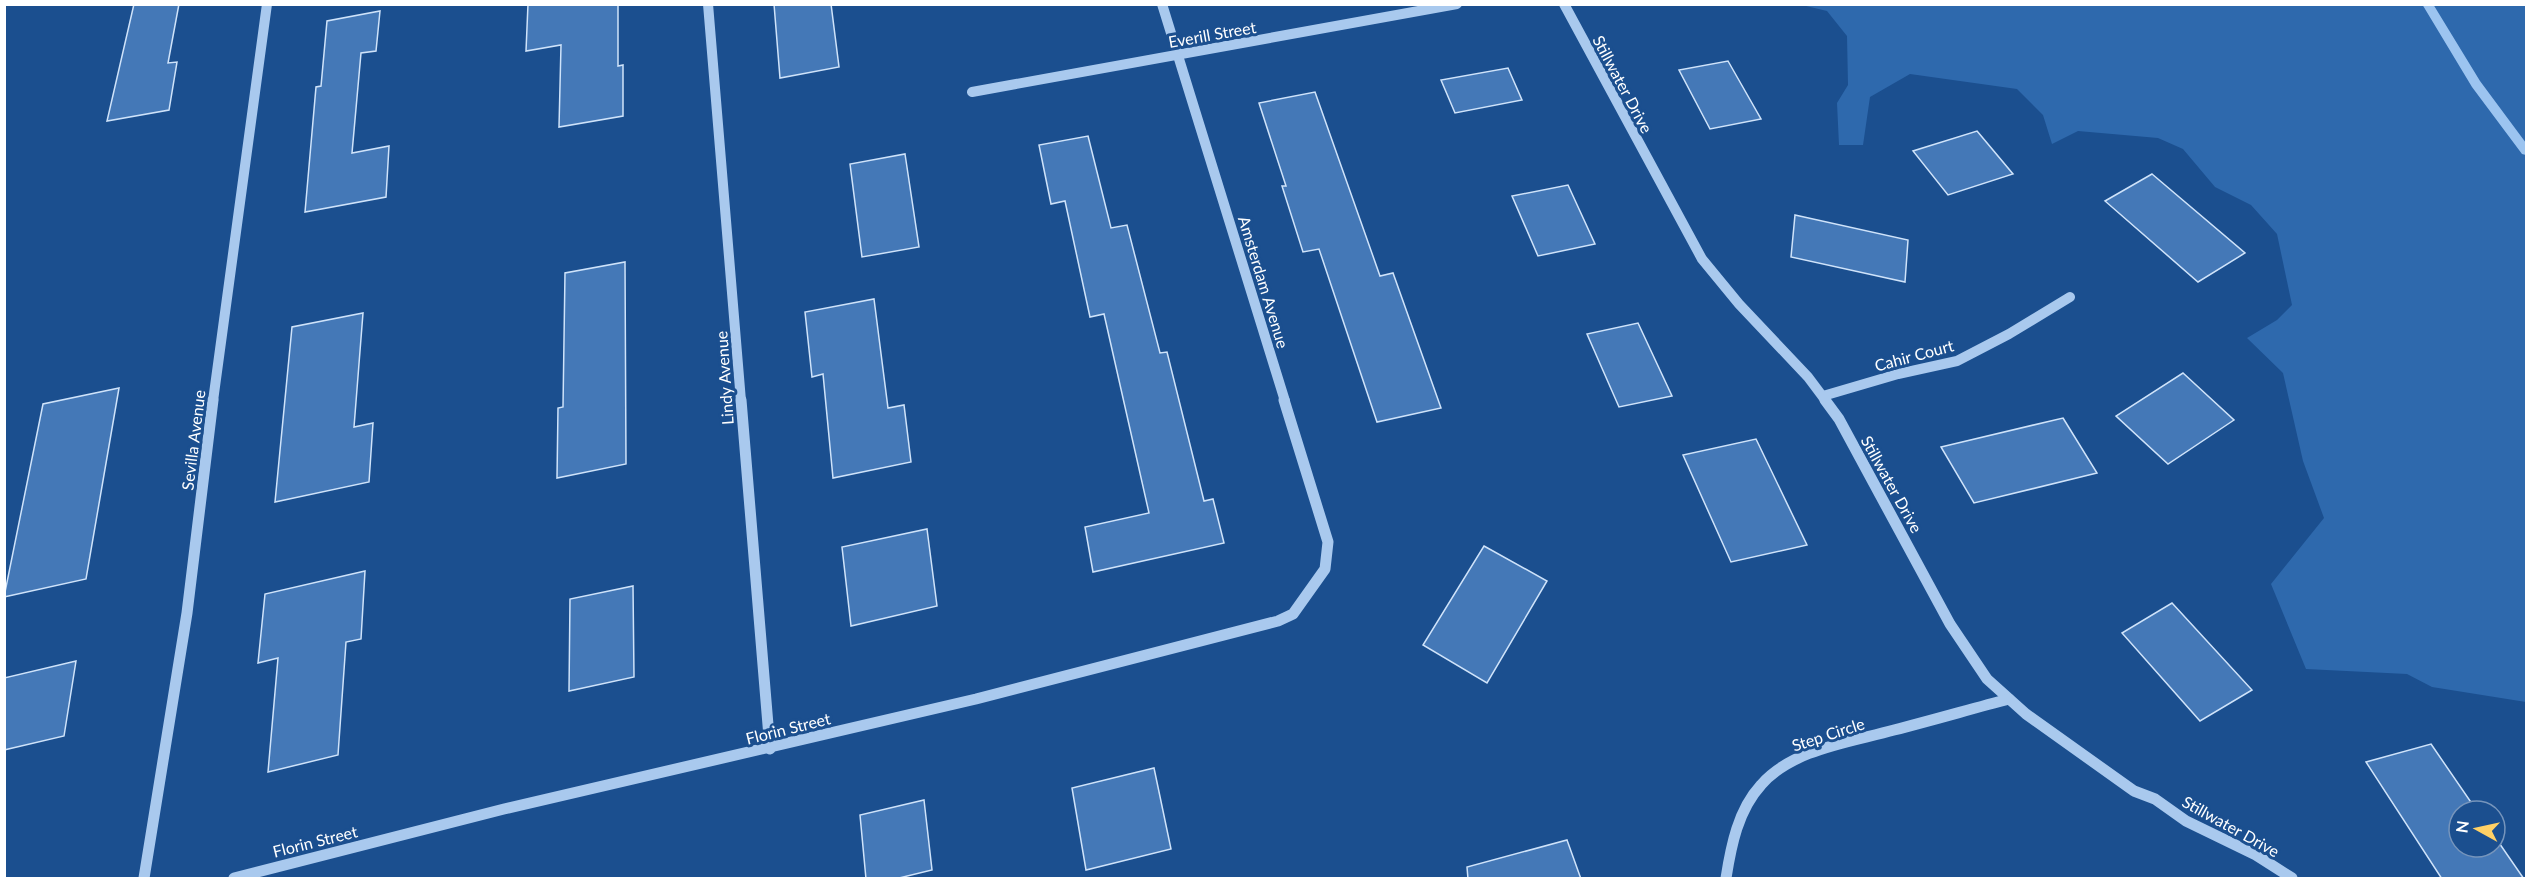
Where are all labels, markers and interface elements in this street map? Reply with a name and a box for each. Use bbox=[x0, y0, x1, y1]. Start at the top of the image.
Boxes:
street label: Everill Street bbox=[1167, 17, 1258, 51]
street label: Stillwater Drive bbox=[1589, 32, 1657, 136]
street label: Amsterdam Avenue bbox=[1235, 214, 1293, 350]
street label: Lindy Avenue bbox=[711, 330, 737, 426]
street label: Cahir Court bbox=[1872, 335, 1956, 375]
street label: Sevilla Avenue bbox=[177, 389, 209, 491]
street label: Stillwater Drive bbox=[1858, 432, 1926, 536]
street label: Florin Street bbox=[744, 708, 833, 748]
street label: Step Circle bbox=[1789, 713, 1867, 755]
street label: Stillwater Drive bbox=[2179, 792, 2283, 860]
north arrow bbox=[2447, 799, 2507, 859]
text: N bbox=[2451, 819, 2472, 834]
street label: Florin Street bbox=[271, 821, 360, 861]

